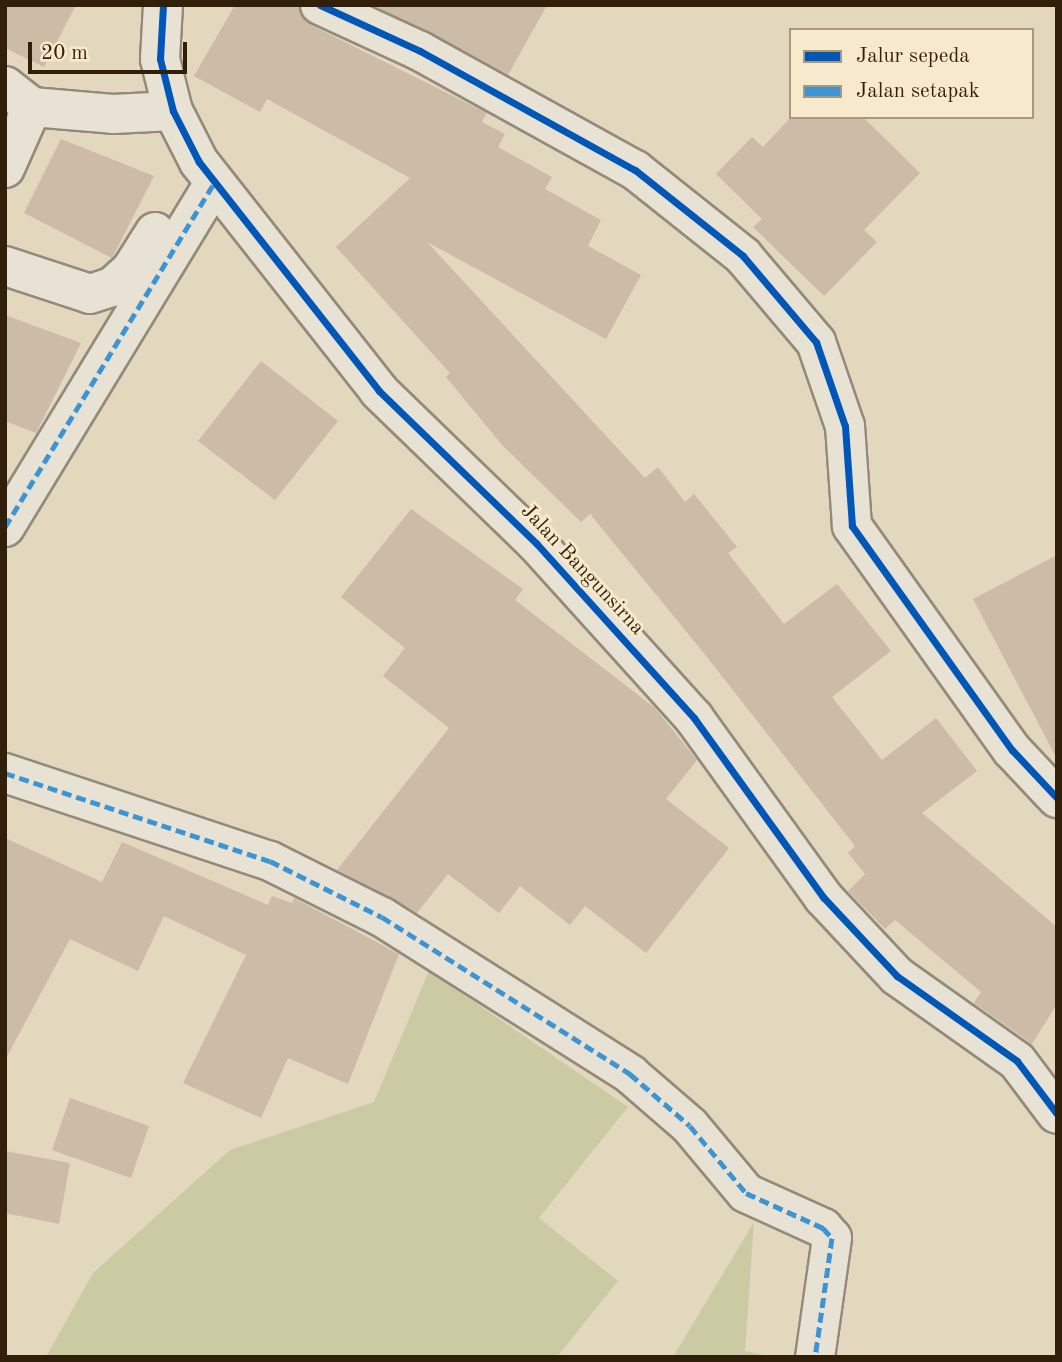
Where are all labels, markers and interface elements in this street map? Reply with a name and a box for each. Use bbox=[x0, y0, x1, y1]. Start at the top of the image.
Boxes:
scale bar bbox=[32, 28, 191, 72]
legend bbox=[789, 28, 1034, 119]
text: 20 m bbox=[41, 43, 88, 64]
text: Jalur sepeda bbox=[856, 46, 970, 67]
text: Jalan setapak bbox=[856, 81, 980, 102]
street label: Jalan Bangunsirna bbox=[515, 499, 649, 641]

